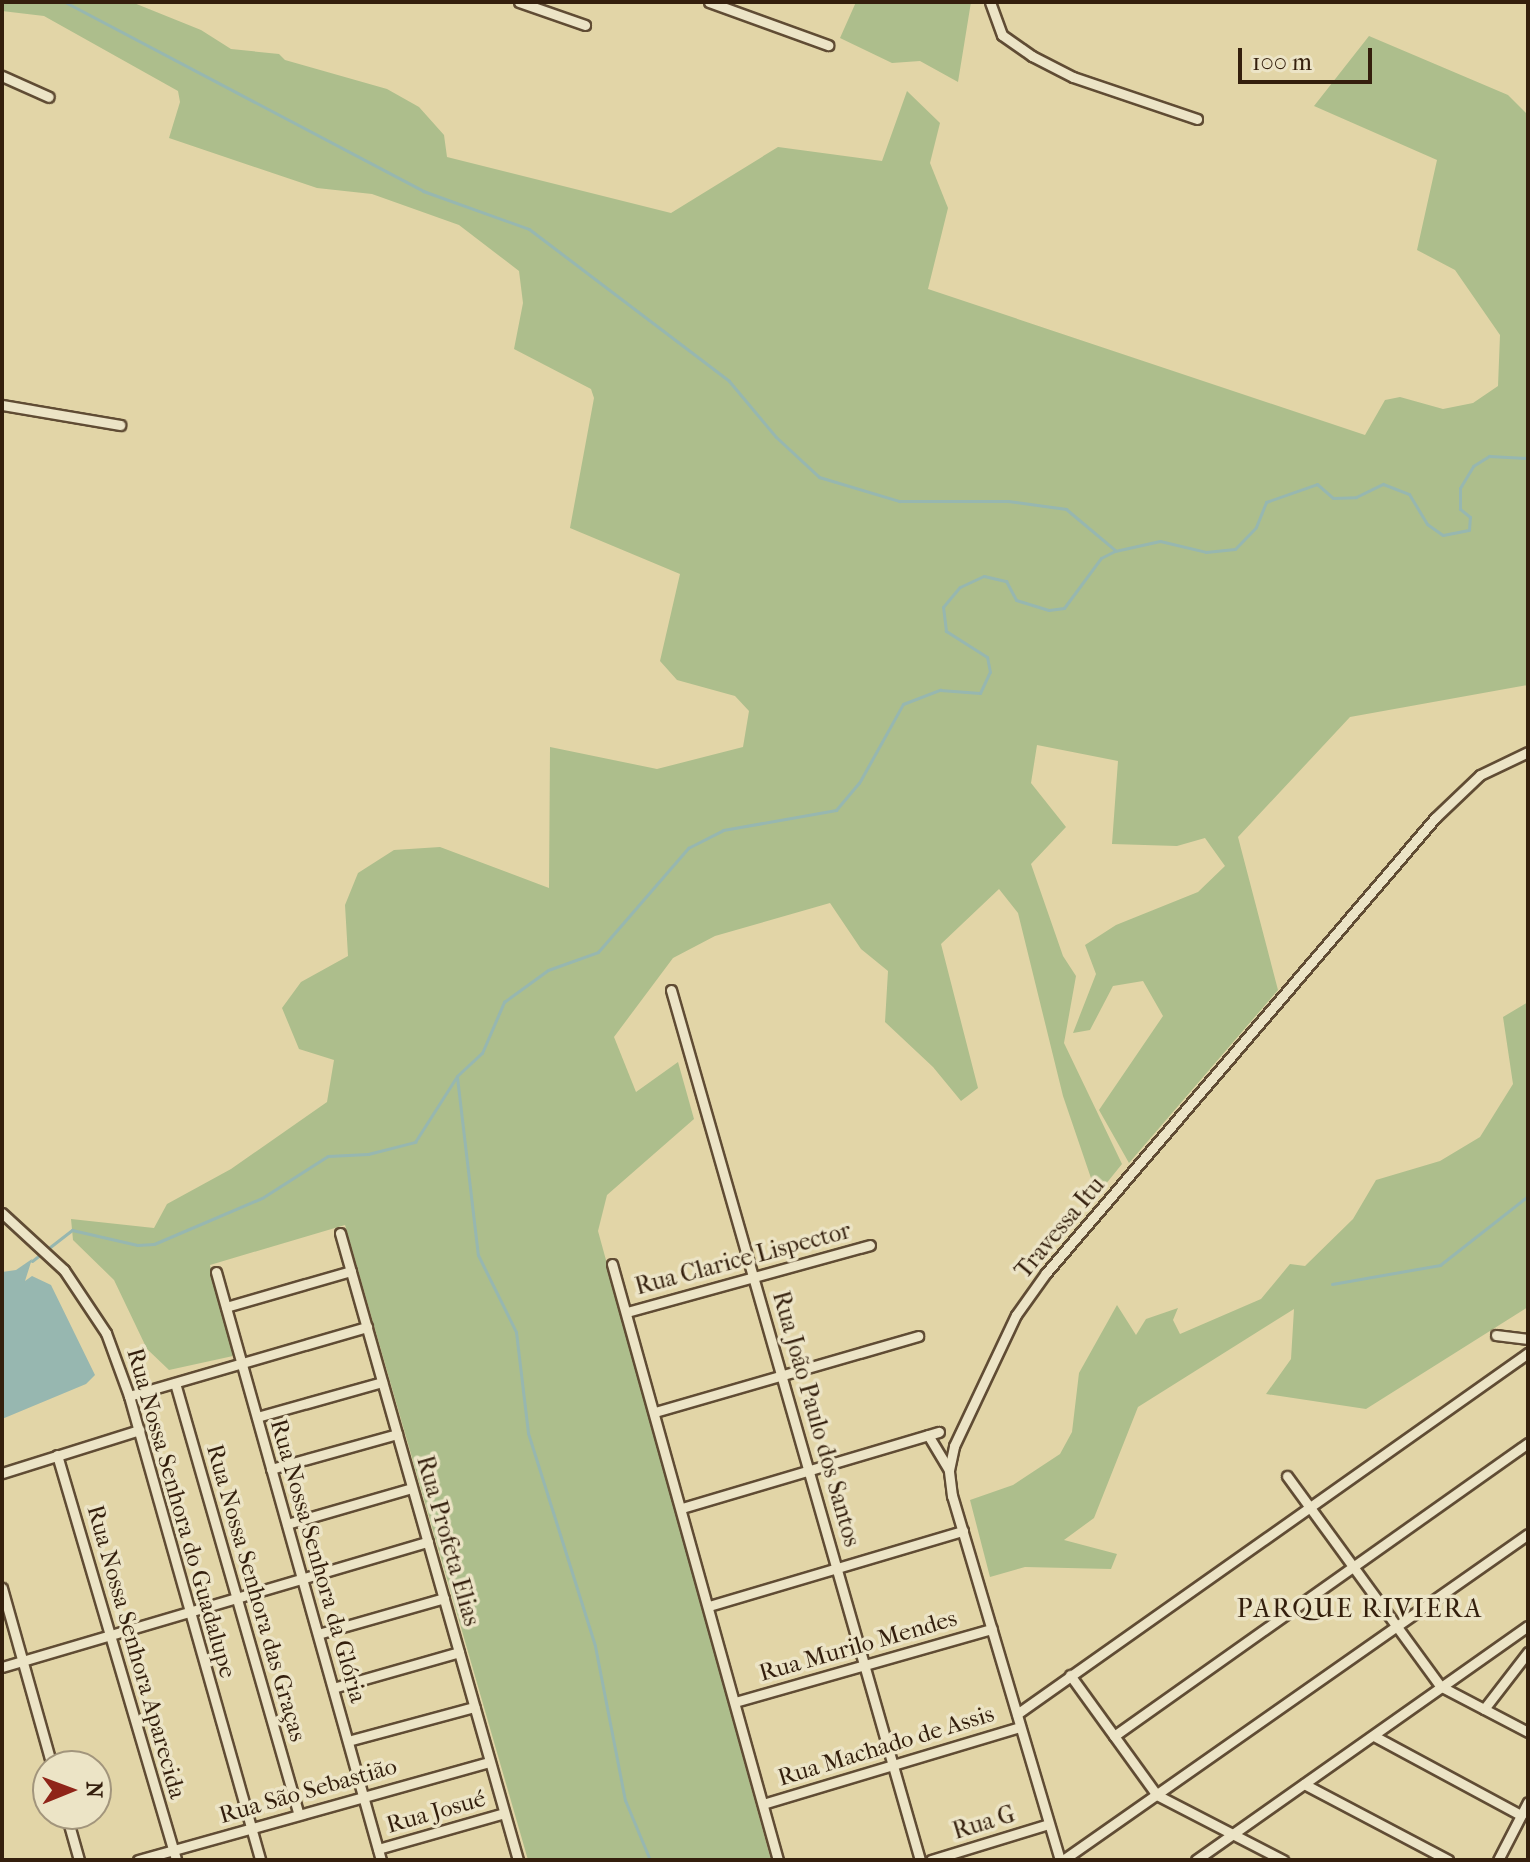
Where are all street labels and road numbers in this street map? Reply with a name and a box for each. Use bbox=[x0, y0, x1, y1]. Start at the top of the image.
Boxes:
street label: Travessa Itu bbox=[1009, 1171, 1111, 1285]
street label: Rua Clarice Lispector bbox=[632, 1216, 854, 1302]
street label: Rua João Paulo dos Santos bbox=[766, 1288, 866, 1550]
street label: Rua Nossa Senhora do Guadalupe bbox=[120, 1345, 242, 1681]
street label: Rua Nossa Senhora da Glória bbox=[264, 1416, 372, 1706]
street label: Rua Nossa Senhora das Graças bbox=[200, 1441, 312, 1745]
street label: Rua Profeta Elias bbox=[410, 1452, 486, 1630]
street label: Rua Nossa Senhora Aparecida bbox=[80, 1502, 192, 1802]
street label: Rua Murilo Mendes bbox=[756, 1604, 960, 1688]
street label: Rua Machado de Assis bbox=[774, 1699, 998, 1793]
street label: Rua São Sebastião bbox=[216, 1752, 400, 1830]
street label: Rua Josué bbox=[383, 1784, 489, 1840]
street label: Rua G bbox=[949, 1800, 1019, 1846]

